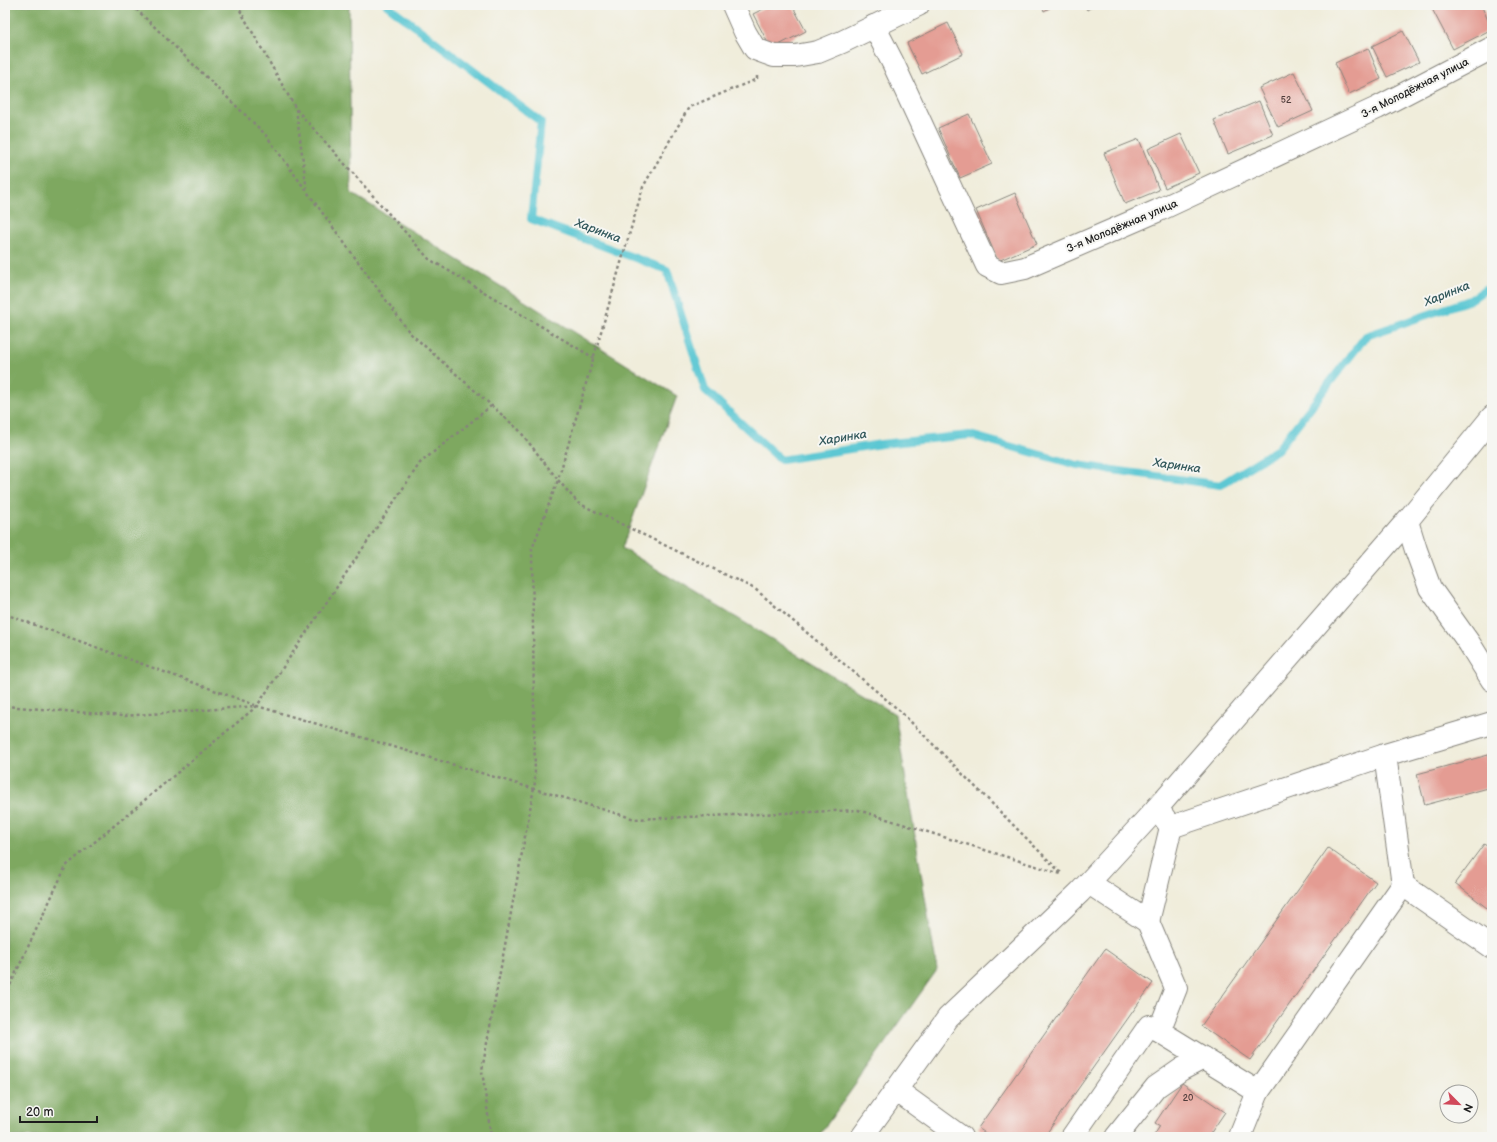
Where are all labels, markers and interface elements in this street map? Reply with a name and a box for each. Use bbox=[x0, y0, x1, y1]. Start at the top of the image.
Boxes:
street label: 3-я Молодёжная улица bbox=[1359, 55, 1471, 121]
house number: 52 bbox=[1281, 95, 1292, 106]
street label: 3-я Молодёжная улица bbox=[1065, 197, 1180, 255]
water label: Харинка bbox=[572, 215, 623, 247]
water label: Харинка bbox=[1421, 278, 1472, 310]
water label: Харинка bbox=[817, 427, 868, 449]
water label: Харинка bbox=[1151, 455, 1202, 477]
north arrow bbox=[1439, 1084, 1479, 1124]
house number: 20 bbox=[1183, 1093, 1193, 1104]
scale bar bbox=[20, 1098, 97, 1124]
text: N bbox=[1460, 1101, 1475, 1114]
text: 20 m bbox=[26, 1105, 53, 1120]

